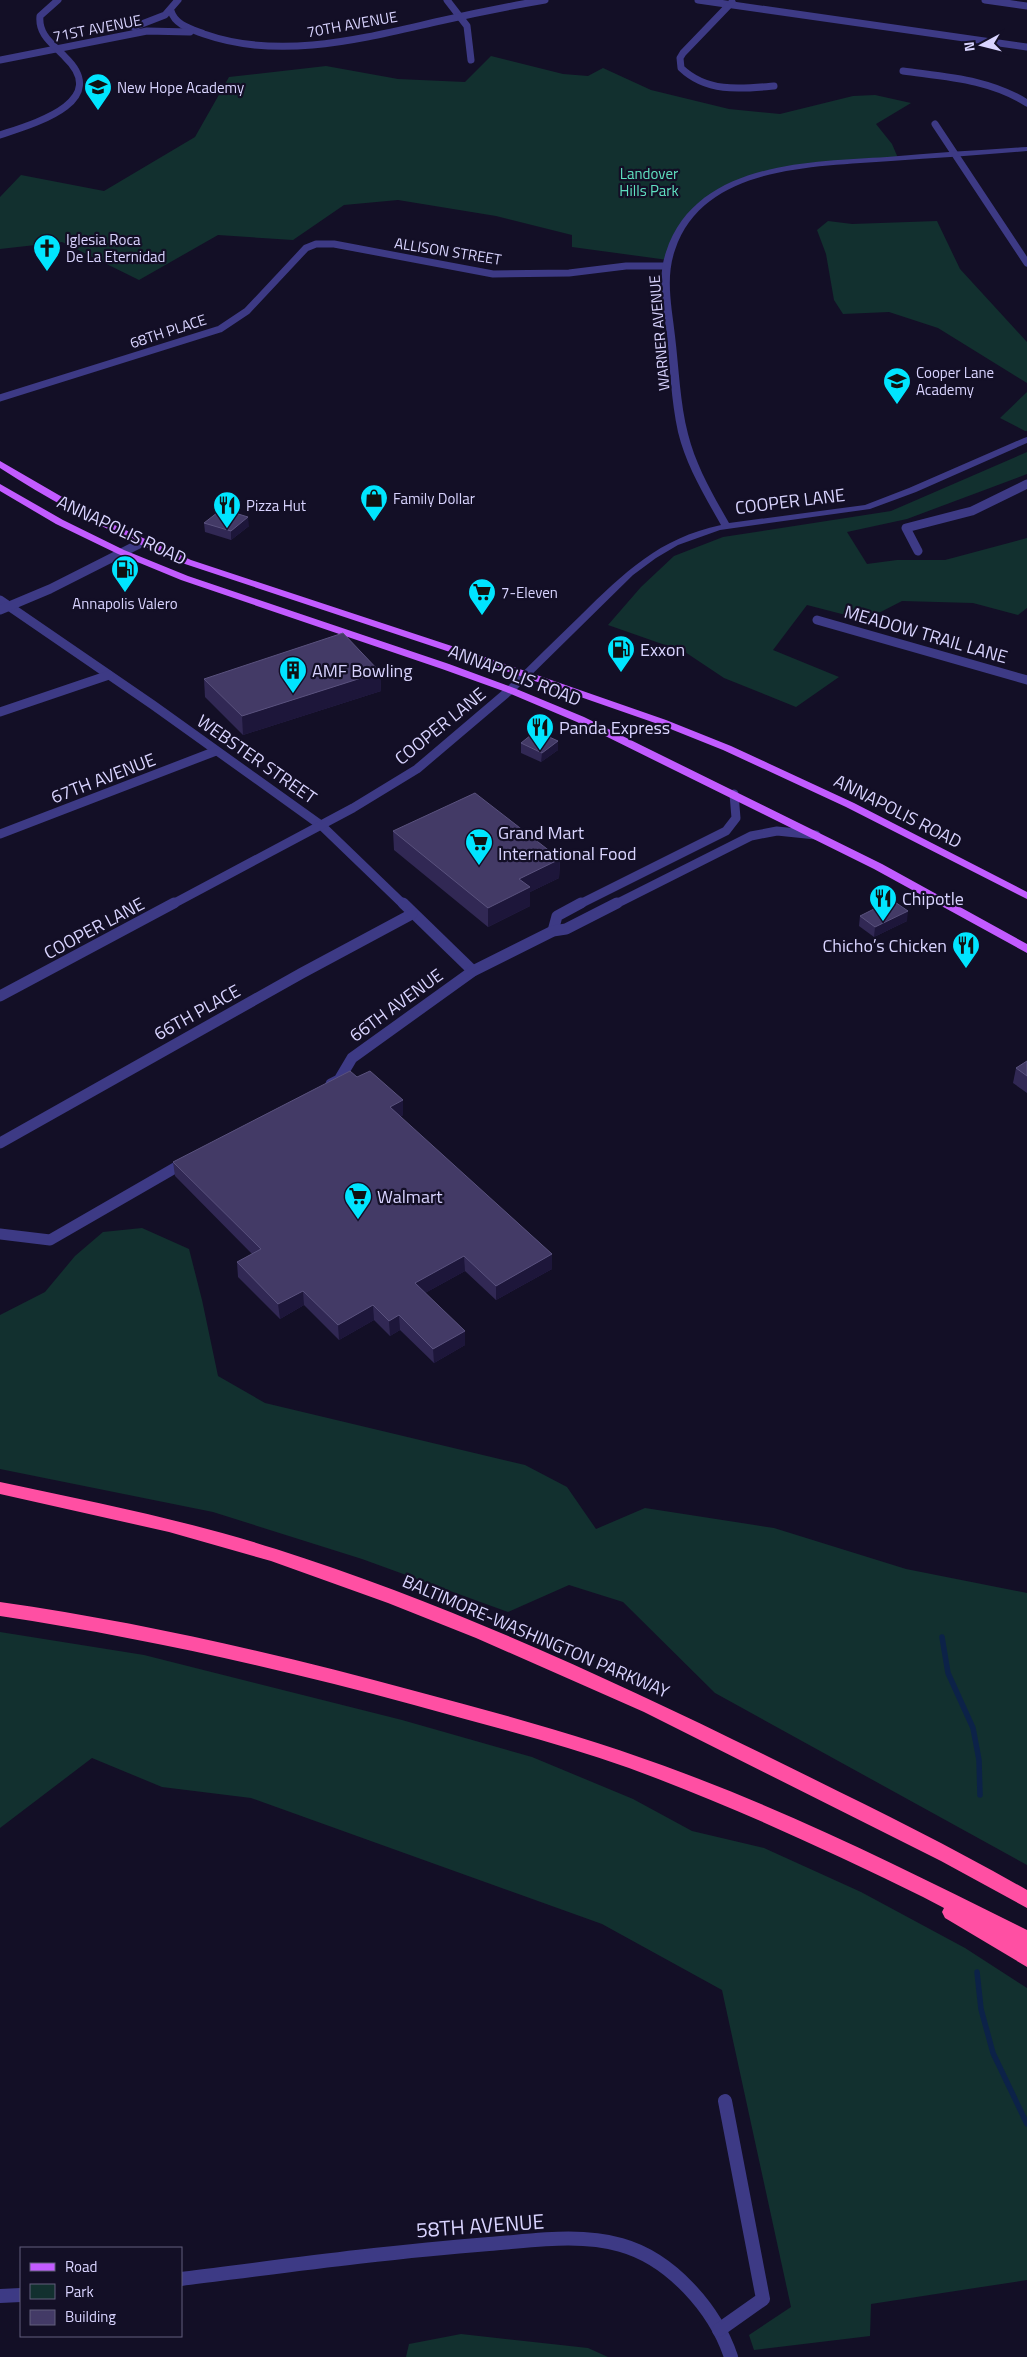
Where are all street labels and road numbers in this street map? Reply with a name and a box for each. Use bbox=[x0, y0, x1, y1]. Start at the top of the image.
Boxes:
street label: 70TH AVENUE bbox=[305, 5, 399, 43]
street label: 71ST AVENUE bbox=[51, 8, 143, 48]
street label: ALLISON STREET bbox=[393, 231, 503, 271]
street label: WARNER AVENUE bbox=[642, 274, 676, 392]
street label: 68TH PLACE bbox=[127, 308, 209, 354]
street label: COOPER LANE bbox=[734, 481, 847, 521]
street label: ANNAPOLIS ROAD bbox=[53, 488, 191, 572]
street label: MEADOW TRAIL LANE bbox=[841, 598, 1011, 670]
street label: ANNAPOLIS ROAD bbox=[445, 637, 585, 713]
street label: COOPER LANE bbox=[389, 681, 491, 771]
street label: WEBSTER STREET bbox=[192, 708, 323, 811]
street label: 67TH AVENUE bbox=[47, 746, 159, 810]
street label: ANNAPOLIS ROAD bbox=[829, 767, 967, 855]
street label: COOPER LANE bbox=[39, 890, 149, 966]
street label: 66TH AVENUE bbox=[344, 962, 449, 1048]
street label: 66TH PLACE bbox=[149, 977, 245, 1047]
street label: BALTIMORE-WASHINGTON PARKWAY bbox=[398, 1567, 674, 1705]
street label: 58TH AVENUE bbox=[415, 2205, 545, 2245]

